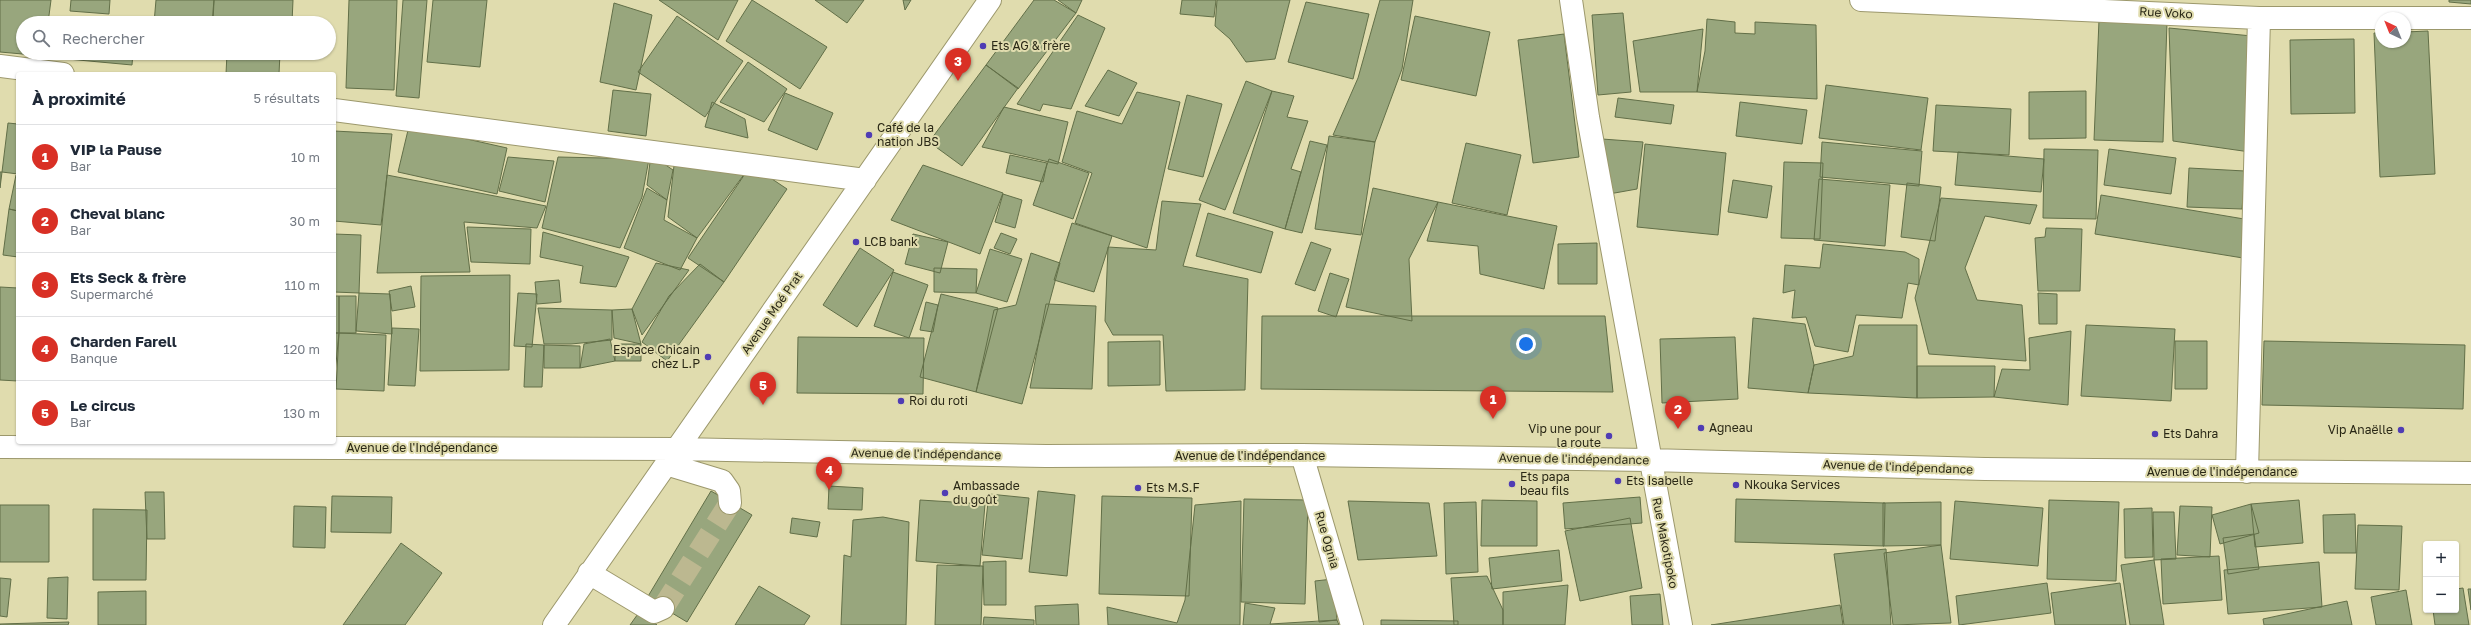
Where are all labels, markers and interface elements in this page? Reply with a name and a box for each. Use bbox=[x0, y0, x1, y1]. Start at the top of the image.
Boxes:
street label: Rue Voko bbox=[2139, 4, 2193, 21]
north arrow bbox=[2375, 12, 2411, 48]
search box bbox=[16, 16, 336, 60]
icon: search bbox=[30, 27, 52, 49]
text: Rechercher bbox=[62, 29, 145, 47]
place label: Ets AG & frère bbox=[991, 38, 1070, 53]
marker: Ets AG & frère bbox=[978, 41, 988, 51]
pin: 3 bbox=[945, 48, 971, 81]
text: À proximité bbox=[32, 88, 126, 109]
text: 5 résultats bbox=[254, 90, 320, 106]
place label: Café de la nation JBS bbox=[877, 120, 939, 149]
marker: Café de la nation JBS bbox=[864, 130, 874, 140]
text: VIP la Pause bbox=[70, 140, 162, 158]
text: 1 bbox=[42, 149, 48, 165]
text: 10 m bbox=[291, 149, 320, 165]
text: Bar bbox=[70, 158, 91, 174]
text: Cheval blanc bbox=[70, 204, 165, 222]
text: 2 bbox=[41, 213, 49, 229]
text: 30 m bbox=[290, 213, 320, 229]
text: Bar bbox=[70, 222, 91, 238]
place label: LCB bank bbox=[864, 234, 918, 249]
marker: LCB bank bbox=[851, 237, 861, 247]
text: Ets Seck & frère bbox=[70, 268, 186, 286]
street label: Avenue Moé Prat bbox=[738, 269, 806, 357]
text: 3 bbox=[41, 277, 49, 293]
text: 110 m bbox=[285, 277, 320, 293]
text: Supermarché bbox=[70, 286, 153, 302]
text: Charden Farell bbox=[70, 332, 177, 350]
your location bbox=[1516, 334, 1536, 354]
text: 4 bbox=[41, 341, 49, 357]
text: 120 m bbox=[283, 341, 320, 357]
place label: Espace Chicain chez L.P bbox=[613, 342, 700, 371]
text: Banque bbox=[70, 350, 117, 366]
marker: Espace Chicain chez L.P bbox=[703, 352, 713, 362]
pin: 5 bbox=[750, 372, 776, 405]
pin: 1 bbox=[1480, 386, 1506, 419]
place label: Roi du roti bbox=[909, 393, 968, 408]
text: Le circus bbox=[70, 396, 135, 414]
marker: Roi du roti bbox=[896, 396, 906, 406]
pin: 2 bbox=[1665, 396, 1691, 429]
text: 5 bbox=[41, 405, 49, 421]
text: 130 m bbox=[283, 405, 320, 421]
text: Bar bbox=[70, 414, 91, 430]
place label: Agneau bbox=[1709, 420, 1753, 435]
place label: Vip une pour la route bbox=[1528, 421, 1601, 450]
place label: Vip Anaëlle bbox=[2328, 422, 2393, 437]
marker: Agneau bbox=[1696, 423, 1706, 433]
marker: Vip Anaëlle bbox=[2396, 425, 2406, 435]
place label: Ets Dahra bbox=[2163, 426, 2218, 441]
marker: Ets Dahra bbox=[2150, 429, 2160, 439]
marker: Vip une pour la route bbox=[1604, 431, 1614, 441]
street label: Avenue de l'Indépendance bbox=[347, 440, 498, 455]
street label: Avenue de l'indépendance bbox=[851, 445, 1001, 462]
street label: Avenue de l'indépendance bbox=[1175, 448, 1325, 463]
street label: Avenue de l'indépendance bbox=[1499, 450, 1649, 467]
street label: Avenue de l'indépendance bbox=[1823, 456, 1973, 477]
pin: 4 bbox=[816, 457, 842, 490]
street label: Avenue de l'indépendance bbox=[2147, 464, 2297, 479]
place label: Ets papa beau fils bbox=[1520, 469, 1570, 498]
place label: Ets Isabelle bbox=[1626, 473, 1693, 488]
marker: Ets Isabelle bbox=[1613, 476, 1623, 486]
place label: Nkouka Services bbox=[1744, 477, 1840, 492]
place label: Ambassade du goût bbox=[953, 478, 1020, 507]
marker: Ets papa beau fils bbox=[1507, 479, 1517, 489]
place label: Ets M.S.F bbox=[1146, 480, 1200, 495]
marker: Nkouka Services bbox=[1731, 480, 1741, 490]
marker: Ets M.S.F bbox=[1133, 483, 1143, 493]
marker: Ambassade du goût bbox=[940, 488, 950, 498]
street label: Rue Makotipoko bbox=[1649, 496, 1682, 590]
street label: Rue Ognia bbox=[1312, 510, 1343, 570]
map controls bbox=[2423, 541, 2459, 613]
button: + bbox=[2423, 541, 2459, 577]
button: − bbox=[2423, 577, 2459, 613]

